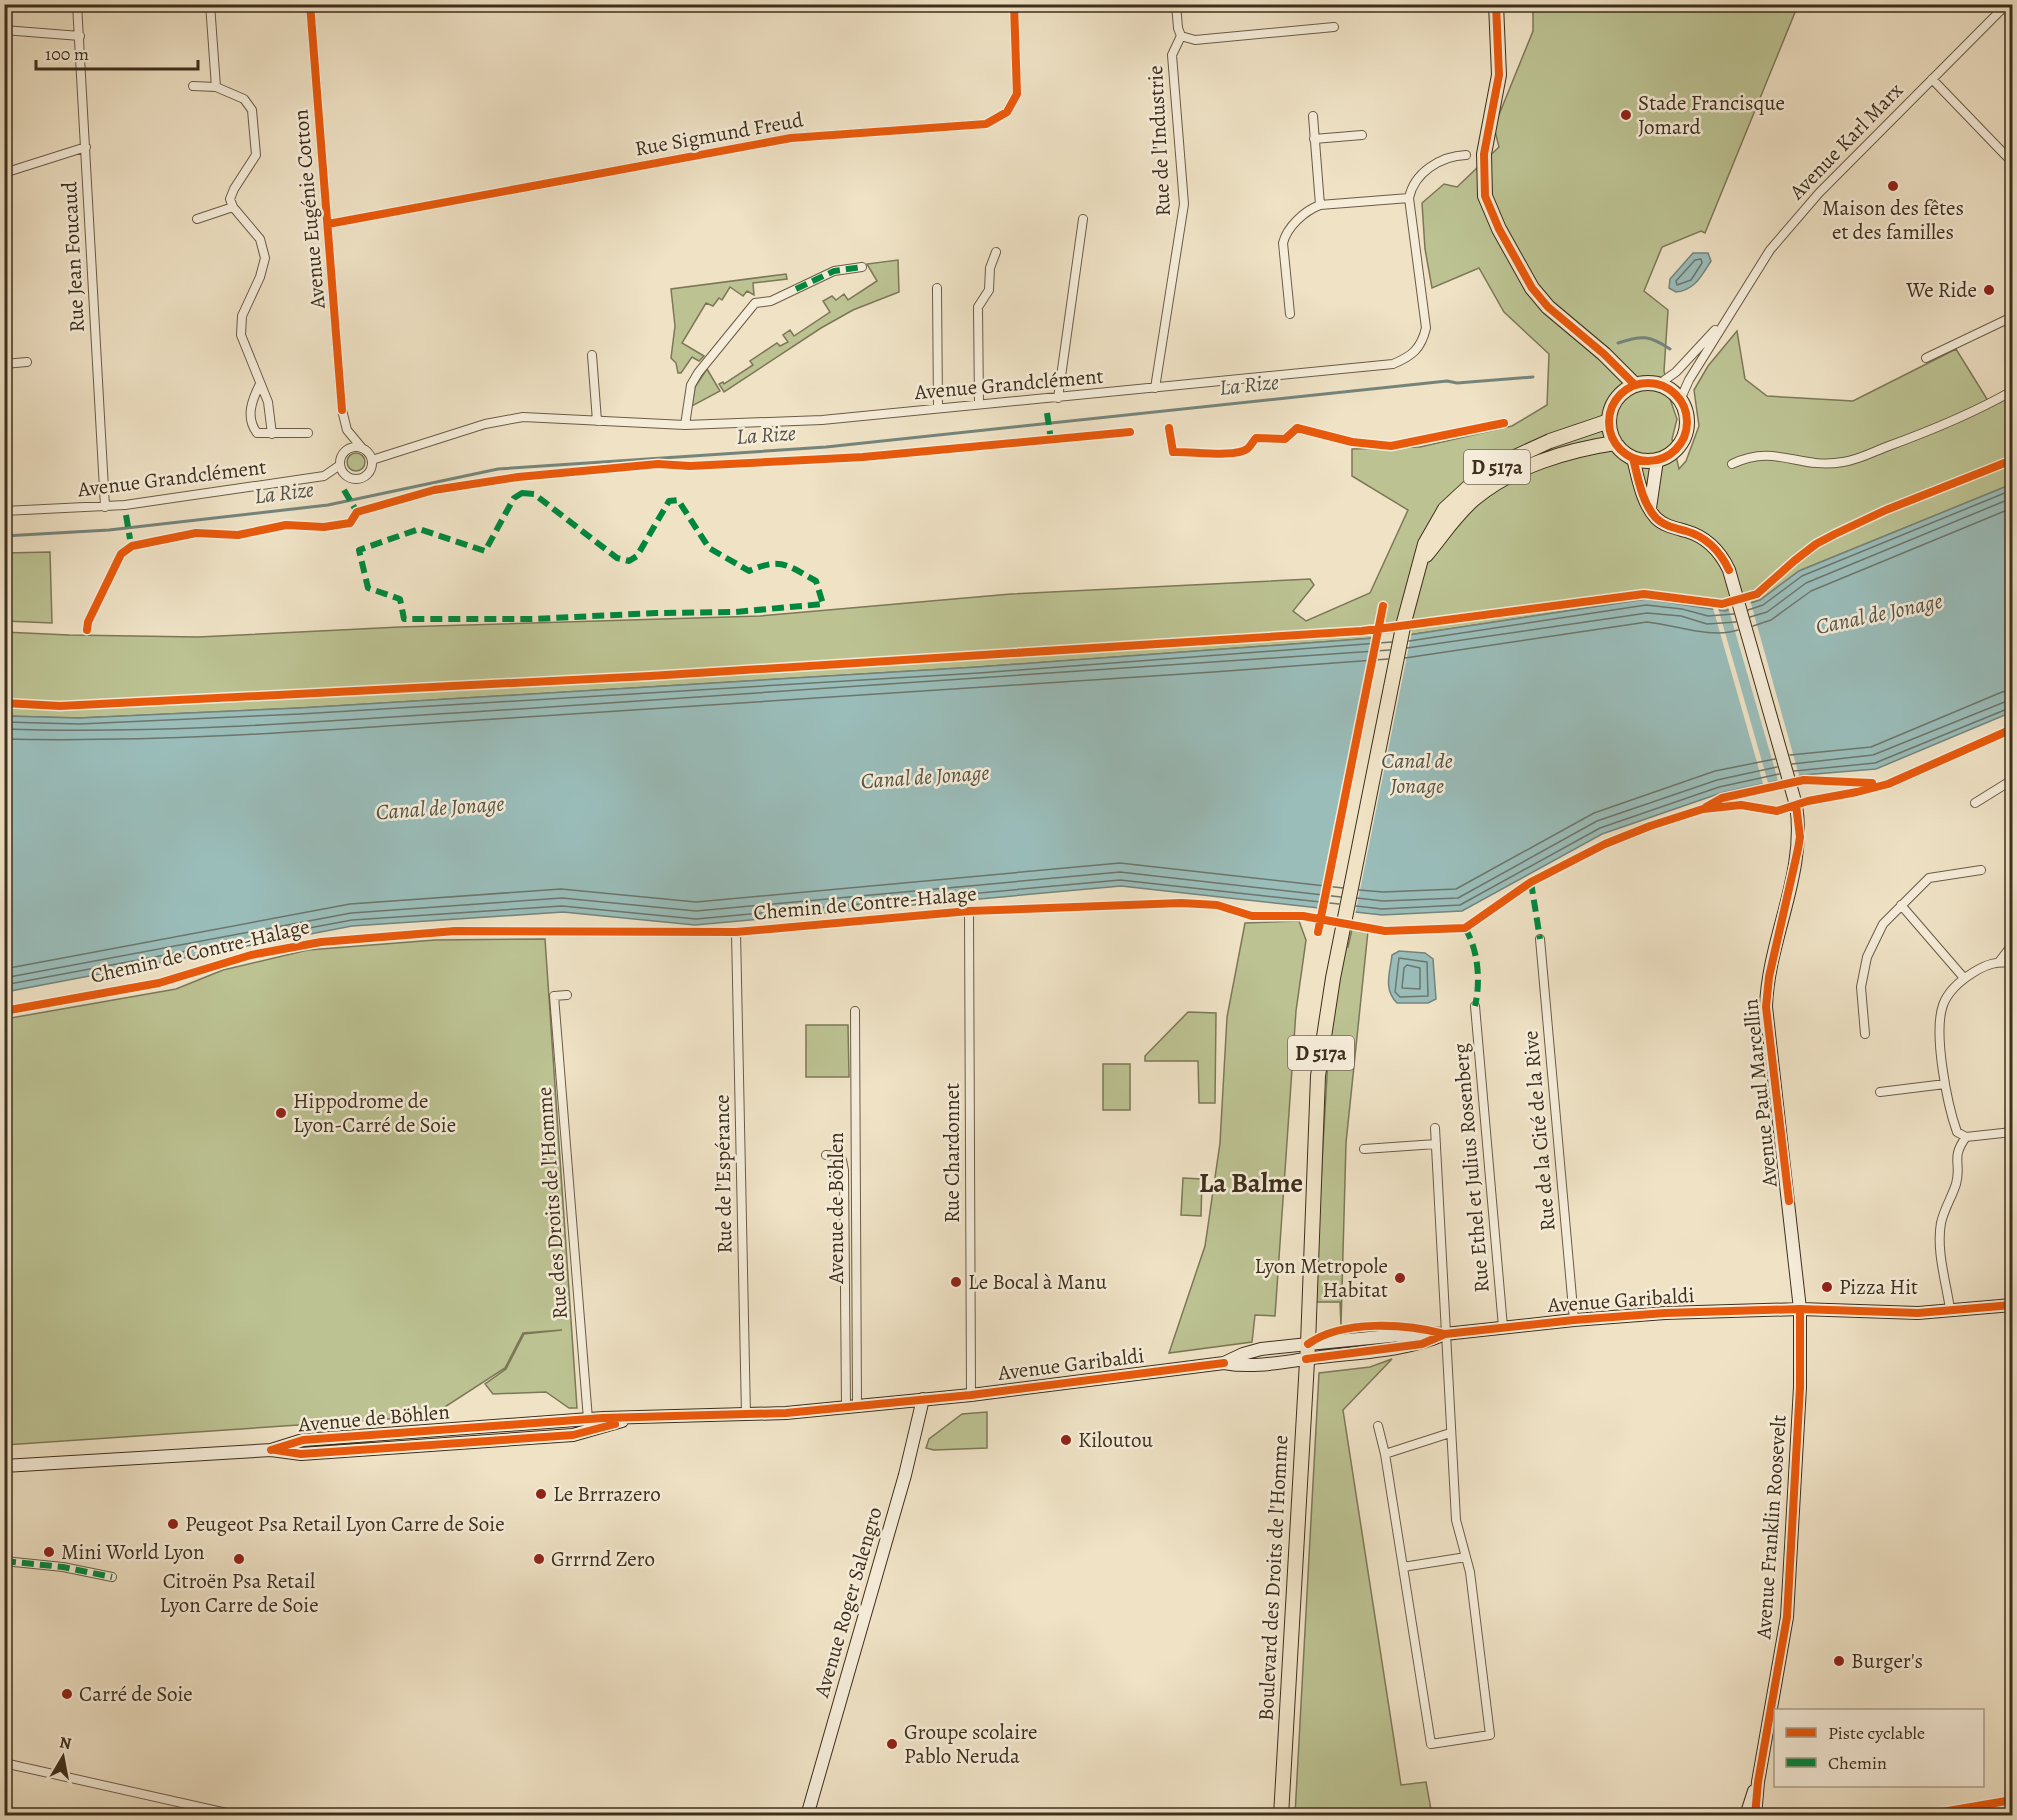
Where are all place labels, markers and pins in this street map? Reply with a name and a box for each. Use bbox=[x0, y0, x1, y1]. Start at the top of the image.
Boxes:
place label: Stade Francisque Jomard bbox=[1638, 89, 1785, 141]
marker: Stade Francisque Jomard bbox=[1619, 108, 1633, 122]
marker: Maison des fêtes et des familles bbox=[1886, 179, 1900, 193]
place label: Maison des fêtes et des familles bbox=[1822, 194, 1964, 246]
place label: We Ride bbox=[1905, 276, 1977, 304]
marker: We Ride bbox=[1982, 283, 1996, 297]
place label: Hippodrome de Lyon-Carré de Soie bbox=[293, 1087, 456, 1139]
marker: Hippodrome de Lyon-Carré de Soie bbox=[274, 1106, 288, 1120]
place label: Lyon Metropole Habitat bbox=[1254, 1252, 1388, 1304]
place label: Le Bocal à Manu bbox=[968, 1268, 1108, 1296]
marker: Lyon Metropole Habitat bbox=[1393, 1271, 1407, 1285]
place label: Pizza Hit bbox=[1839, 1273, 1918, 1301]
marker: Le Bocal à Manu bbox=[949, 1275, 963, 1289]
marker: Pizza Hit bbox=[1820, 1280, 1834, 1294]
place label: Kiloutou bbox=[1078, 1426, 1153, 1454]
marker: Kiloutou bbox=[1059, 1433, 1073, 1447]
place label: Le Brrrazero bbox=[553, 1480, 661, 1508]
marker: Le Brrrazero bbox=[534, 1487, 548, 1501]
place label: Peugeot Psa Retail Lyon Carre de Soie bbox=[185, 1510, 505, 1538]
marker: Peugeot Psa Retail Lyon Carre de Soie bbox=[166, 1517, 180, 1531]
place label: Mini World Lyon bbox=[61, 1538, 205, 1566]
marker: Mini World Lyon bbox=[42, 1545, 56, 1559]
place label: Grrrnd Zero bbox=[551, 1545, 655, 1573]
marker: Citroën Psa Retail Lyon Carre de Soie bbox=[232, 1552, 246, 1566]
marker: Grrrnd Zero bbox=[532, 1552, 546, 1566]
place label: Citroën Psa Retail Lyon Carre de Soie bbox=[159, 1567, 319, 1619]
place label: Burger's bbox=[1851, 1647, 1923, 1675]
marker: Burger's bbox=[1832, 1654, 1846, 1668]
place label: Carré de Soie bbox=[79, 1680, 193, 1708]
marker: Carré de Soie bbox=[60, 1687, 74, 1701]
place label: Groupe scolaire Pablo Neruda bbox=[904, 1718, 1037, 1770]
marker: Groupe scolaire Pablo Neruda bbox=[885, 1737, 899, 1751]

